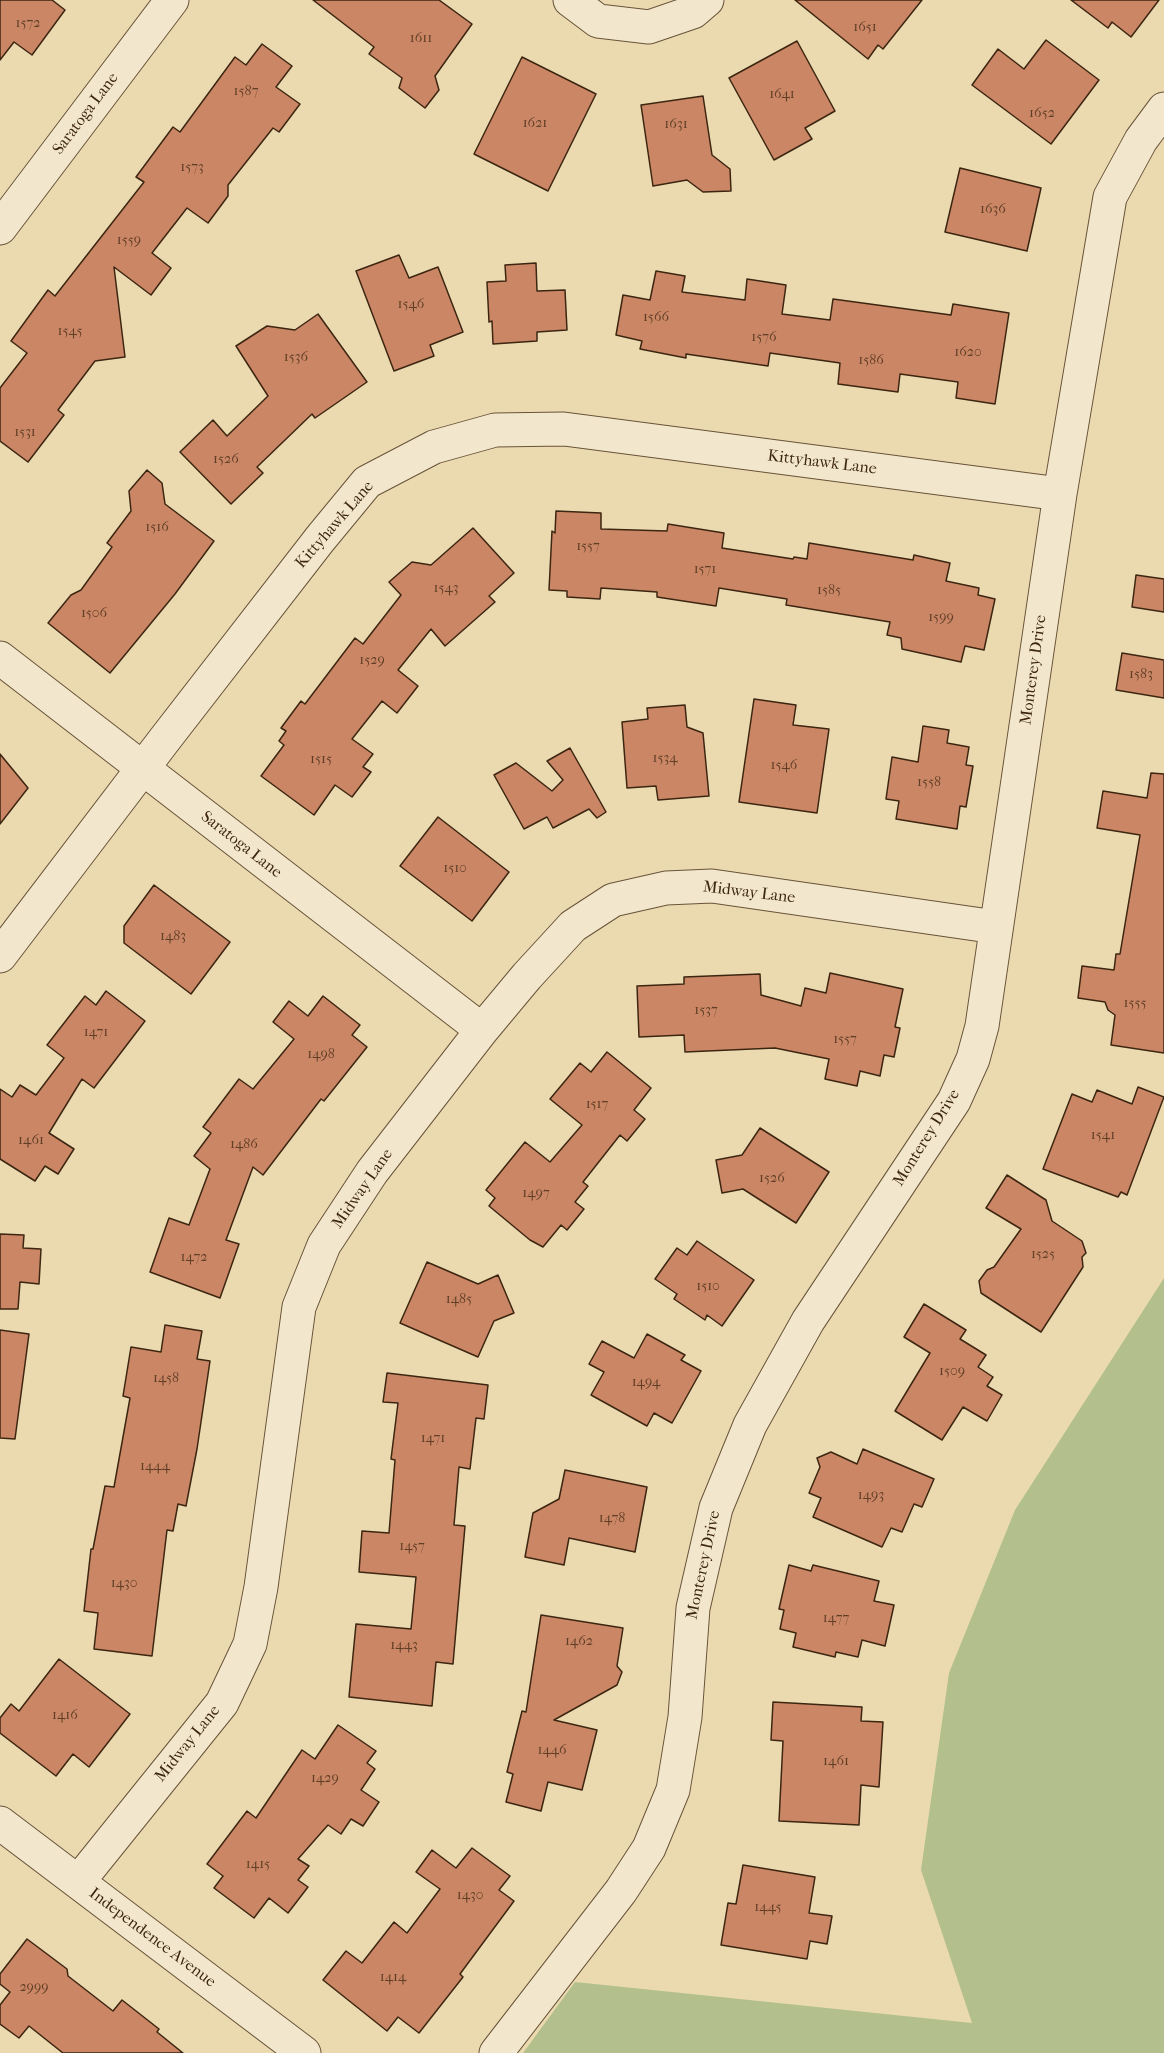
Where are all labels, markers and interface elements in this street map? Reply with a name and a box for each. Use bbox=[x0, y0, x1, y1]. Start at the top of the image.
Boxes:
house number: 1572 bbox=[16, 16, 40, 32]
house number: 1651 bbox=[853, 20, 877, 36]
house number: 1611 bbox=[410, 31, 432, 47]
street label: Saratoga Lane bbox=[49, 69, 123, 159]
house number: 1587 bbox=[234, 84, 258, 100]
house number: 1641 bbox=[769, 87, 795, 103]
house number: 1652 bbox=[1029, 106, 1055, 122]
house number: 1621 bbox=[523, 116, 547, 132]
house number: 1631 bbox=[664, 117, 688, 133]
house number: 1573 bbox=[180, 160, 204, 176]
house number: 1636 bbox=[980, 202, 1006, 218]
house number: 1559 bbox=[117, 233, 141, 249]
house number: 1546 bbox=[398, 297, 424, 313]
house number: 1566 bbox=[643, 310, 669, 326]
house number: 1545 bbox=[58, 324, 82, 340]
house number: 1576 bbox=[751, 330, 777, 346]
house number: 1620 bbox=[954, 345, 982, 361]
house number: 1536 bbox=[284, 350, 308, 366]
house number: 1586 bbox=[858, 353, 884, 369]
house number: 1531 bbox=[14, 425, 36, 441]
street label: Kittyhawk Lane bbox=[766, 447, 878, 479]
house number: 1526 bbox=[213, 452, 239, 468]
street label: Kittyhawk Lane bbox=[292, 477, 378, 573]
house number: 1516 bbox=[145, 520, 169, 536]
house number: 1557 bbox=[576, 539, 600, 555]
house number: 1571 bbox=[694, 562, 716, 578]
house number: 1543 bbox=[434, 581, 458, 597]
house number: 1585 bbox=[817, 583, 841, 599]
house number: 1506 bbox=[81, 606, 107, 622]
house number: 1599 bbox=[928, 610, 954, 626]
street label: Monterey Drive bbox=[1017, 614, 1051, 726]
house number: 1529 bbox=[359, 653, 385, 669]
house number: 1583 bbox=[1129, 667, 1153, 683]
house number: 1534 bbox=[653, 751, 677, 767]
house number: 1515 bbox=[310, 752, 332, 768]
house number: 1546 bbox=[771, 758, 797, 774]
house number: 1558 bbox=[917, 775, 941, 791]
street label: Saratoga Lane bbox=[197, 807, 285, 883]
house number: 1510 bbox=[443, 861, 467, 877]
street label: Midway Lane bbox=[702, 878, 796, 908]
house number: 1483 bbox=[160, 929, 186, 945]
house number: 1555 bbox=[1124, 996, 1146, 1012]
house number: 1537 bbox=[694, 1003, 718, 1019]
house number: 1471 bbox=[84, 1025, 108, 1041]
house number: 1557 bbox=[833, 1032, 857, 1048]
house number: 1498 bbox=[307, 1047, 335, 1063]
street label: Monterey Drive bbox=[890, 1086, 964, 1190]
house number: 1517 bbox=[586, 1097, 608, 1113]
house number: 1541 bbox=[1091, 1128, 1115, 1144]
house number: 1461 bbox=[18, 1133, 44, 1149]
house number: 1486 bbox=[230, 1137, 258, 1153]
street label: Midway Lane bbox=[328, 1145, 398, 1233]
house number: 1526 bbox=[759, 1171, 785, 1187]
house number: 1497 bbox=[522, 1186, 550, 1202]
house number: 1525 bbox=[1031, 1247, 1055, 1263]
house number: 1472 bbox=[181, 1250, 207, 1266]
house number: 1510 bbox=[696, 1279, 720, 1295]
house number: 1485 bbox=[446, 1292, 472, 1308]
house number: 1509 bbox=[939, 1364, 965, 1380]
house number: 1458 bbox=[153, 1371, 179, 1387]
house number: 1494 bbox=[632, 1375, 660, 1391]
house number: 1471 bbox=[421, 1431, 445, 1447]
house number: 1444 bbox=[140, 1459, 170, 1475]
house number: 1493 bbox=[858, 1488, 884, 1504]
street label: Monterey Drive bbox=[683, 1509, 725, 1621]
house number: 1478 bbox=[599, 1511, 625, 1527]
house number: 1457 bbox=[399, 1539, 425, 1555]
house number: 1430 bbox=[111, 1576, 137, 1592]
house number: 1477 bbox=[823, 1611, 849, 1627]
house number: 1462 bbox=[565, 1634, 593, 1650]
house number: 1443 bbox=[390, 1638, 418, 1654]
street label: Midway Lane bbox=[151, 1702, 225, 1786]
house number: 1416 bbox=[52, 1708, 78, 1724]
house number: 1446 bbox=[537, 1743, 567, 1759]
house number: 1461 bbox=[823, 1754, 849, 1770]
house number: 1429 bbox=[311, 1771, 339, 1787]
house number: 1415 bbox=[246, 1857, 270, 1873]
street label: Independence Avenue bbox=[85, 1884, 219, 1992]
house number: 1430 bbox=[457, 1888, 483, 1904]
house number: 1445 bbox=[754, 1900, 782, 1916]
house number: 1414 bbox=[380, 1970, 406, 1986]
house number: 2999 bbox=[19, 1980, 49, 1996]

